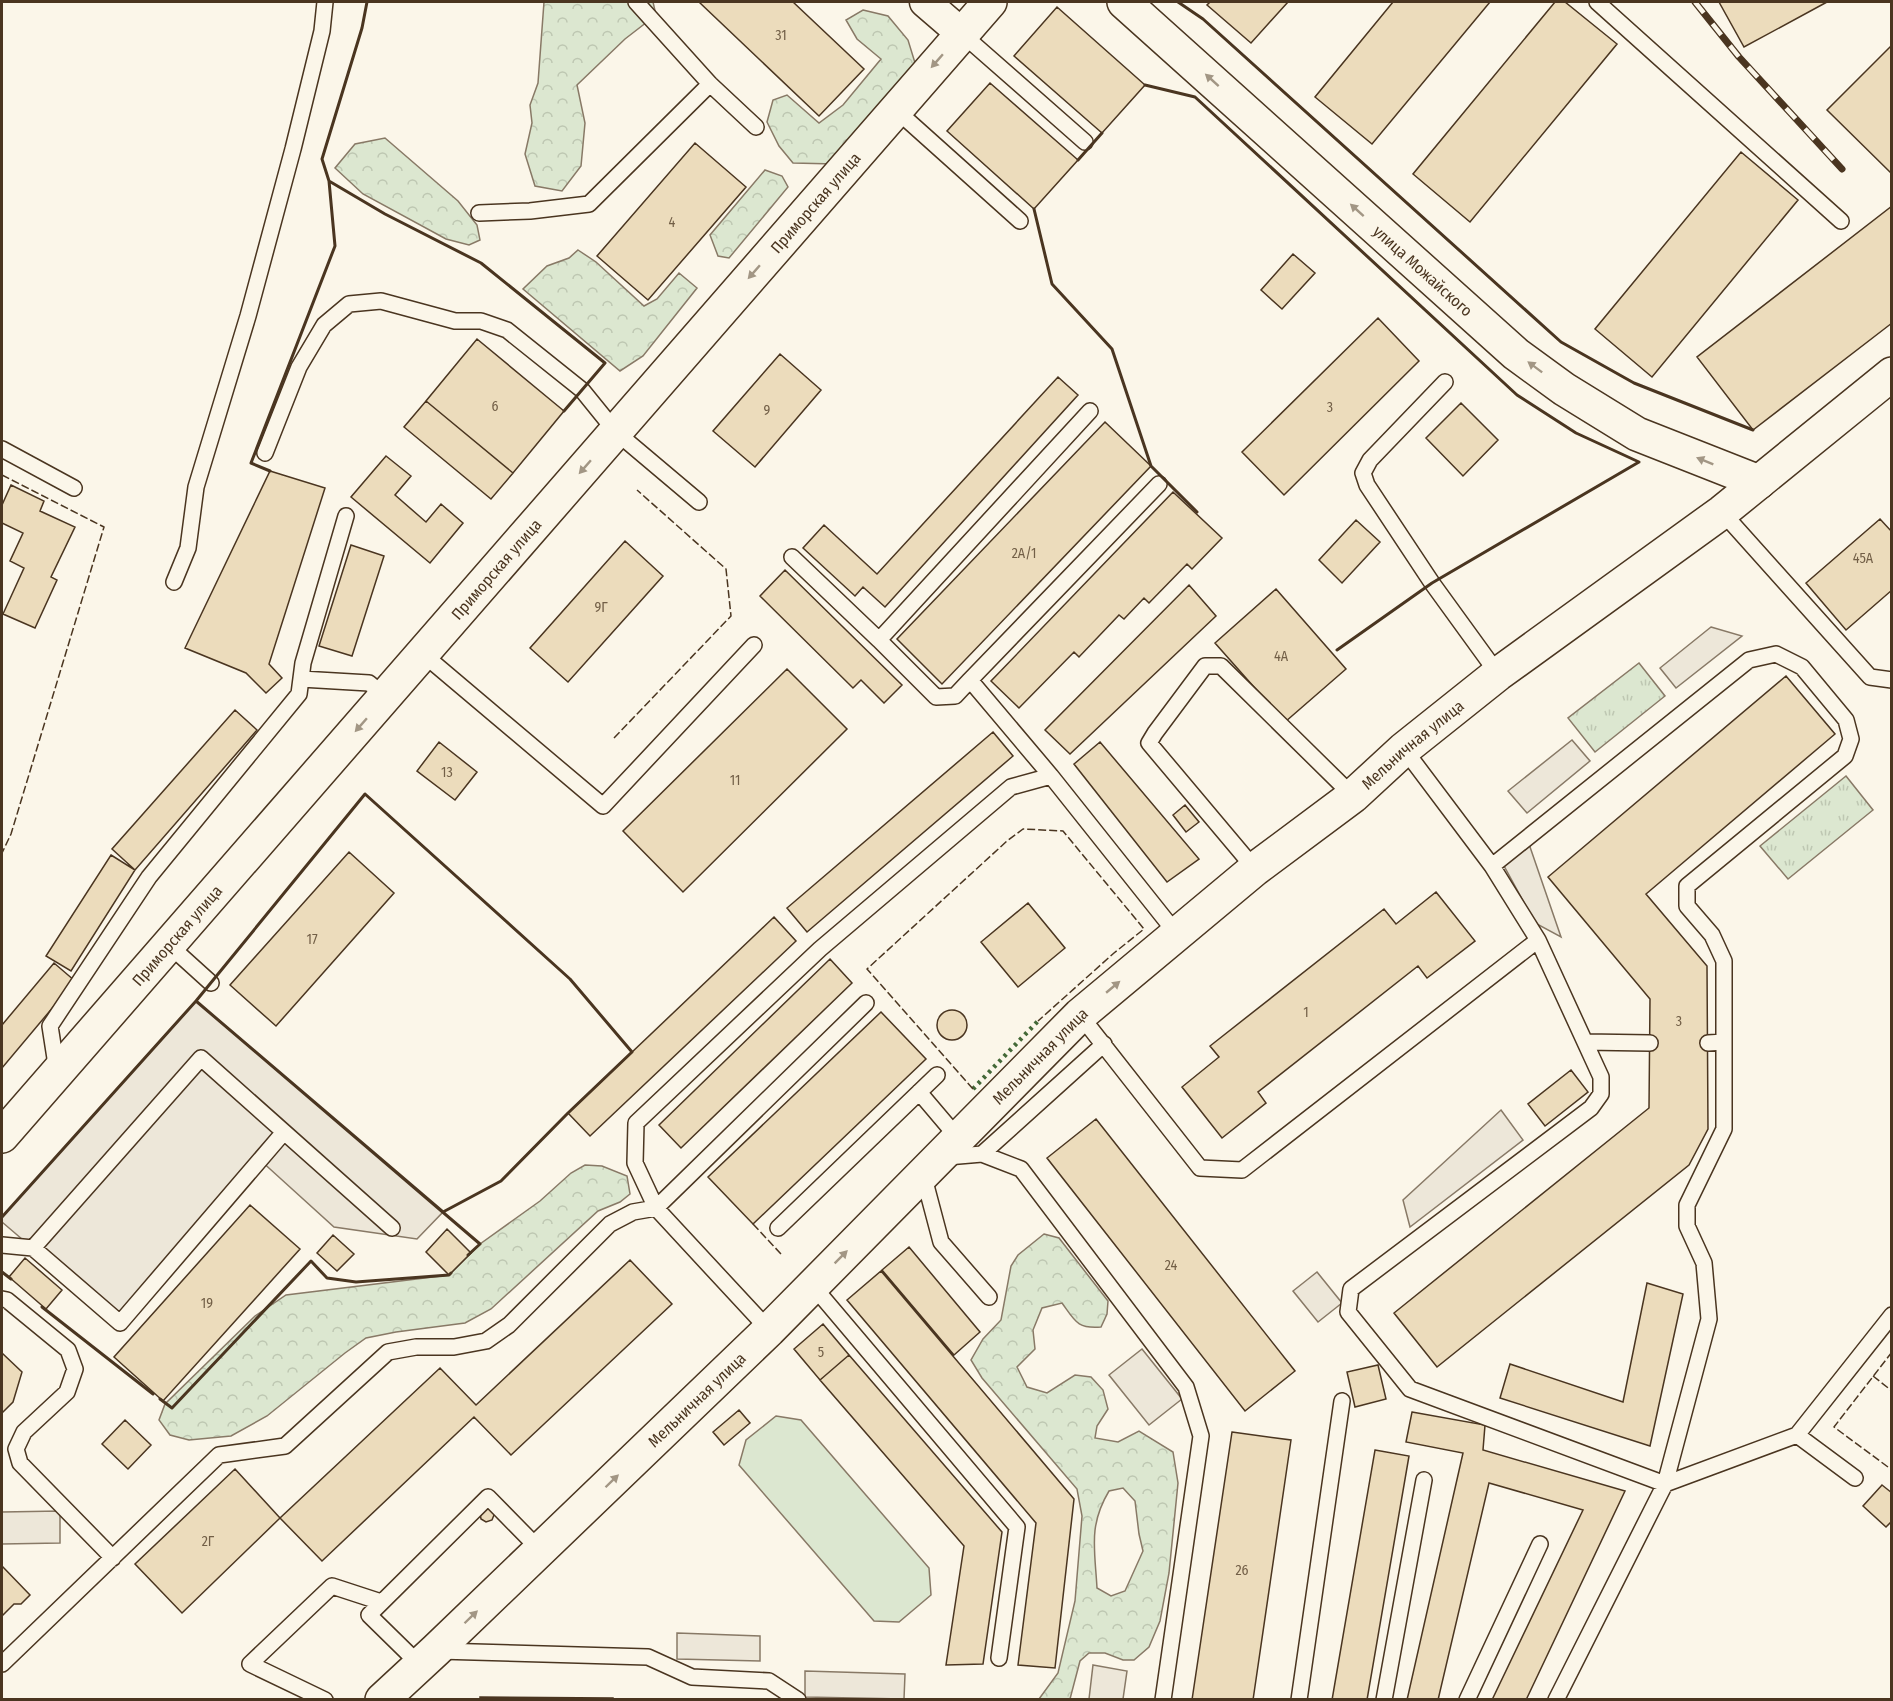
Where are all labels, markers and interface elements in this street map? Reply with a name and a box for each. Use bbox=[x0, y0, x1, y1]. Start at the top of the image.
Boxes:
house number: 31 bbox=[775, 27, 787, 44]
one-way arrow bbox=[931, 53, 944, 68]
one-way arrow bbox=[1205, 74, 1220, 87]
street label: Приморская улица bbox=[767, 149, 865, 257]
one-way arrow bbox=[1350, 204, 1365, 217]
house number: 4 bbox=[669, 214, 676, 231]
street label: улица Можайского bbox=[1369, 222, 1476, 320]
one-way arrow bbox=[748, 264, 761, 279]
one-way arrow bbox=[1527, 362, 1542, 374]
house number: 6 bbox=[492, 398, 499, 415]
house number: 3 bbox=[1327, 399, 1333, 416]
house number: 9 bbox=[764, 402, 771, 419]
one-way arrow bbox=[1695, 456, 1713, 466]
one-way arrow bbox=[579, 459, 592, 474]
street label: Приморская улица bbox=[447, 515, 545, 624]
house number: 2А/1 bbox=[1012, 545, 1036, 562]
house number: 45А bbox=[1853, 550, 1874, 567]
house number: 9Г bbox=[594, 599, 608, 616]
house number: 4А bbox=[1274, 648, 1289, 665]
street label: Мельничная улица bbox=[1358, 696, 1468, 793]
one-way arrow bbox=[355, 717, 368, 732]
house number: 13 bbox=[441, 764, 453, 781]
house number: 11 bbox=[730, 772, 740, 789]
street label: Приморская улица bbox=[128, 881, 226, 990]
house number: 17 bbox=[306, 931, 318, 948]
one-way arrow bbox=[1105, 980, 1121, 993]
street label: Мельничная улица bbox=[989, 1004, 1092, 1108]
house number: 1 bbox=[1303, 1004, 1309, 1021]
house number: 3 bbox=[1676, 1013, 1682, 1030]
one-way arrow bbox=[834, 1251, 848, 1265]
house number: 24 bbox=[1165, 1257, 1178, 1274]
house number: 19 bbox=[201, 1295, 213, 1312]
house number: 5 bbox=[818, 1344, 824, 1361]
street label: Мельничная улица bbox=[644, 1349, 750, 1451]
one-way arrow bbox=[604, 1475, 618, 1489]
house number: 2Г bbox=[202, 1533, 215, 1550]
house number: 26 bbox=[1235, 1562, 1249, 1579]
one-way arrow bbox=[464, 1610, 478, 1624]

